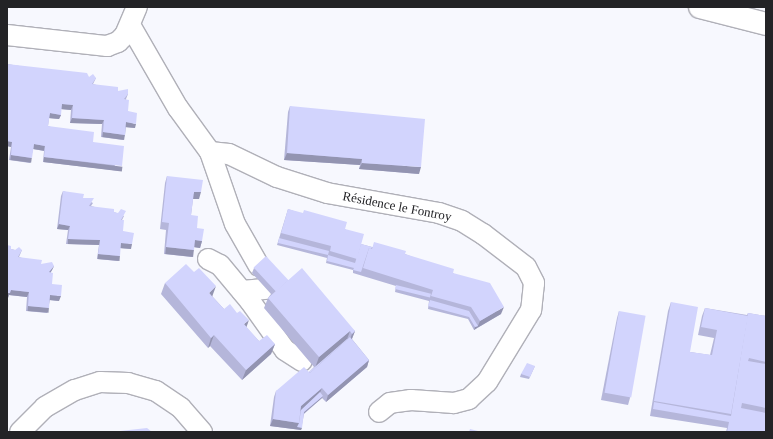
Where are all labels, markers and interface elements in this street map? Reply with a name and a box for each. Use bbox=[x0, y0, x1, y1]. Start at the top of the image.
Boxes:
street label: Résidence le Fontroy bbox=[341, 189, 453, 225]

